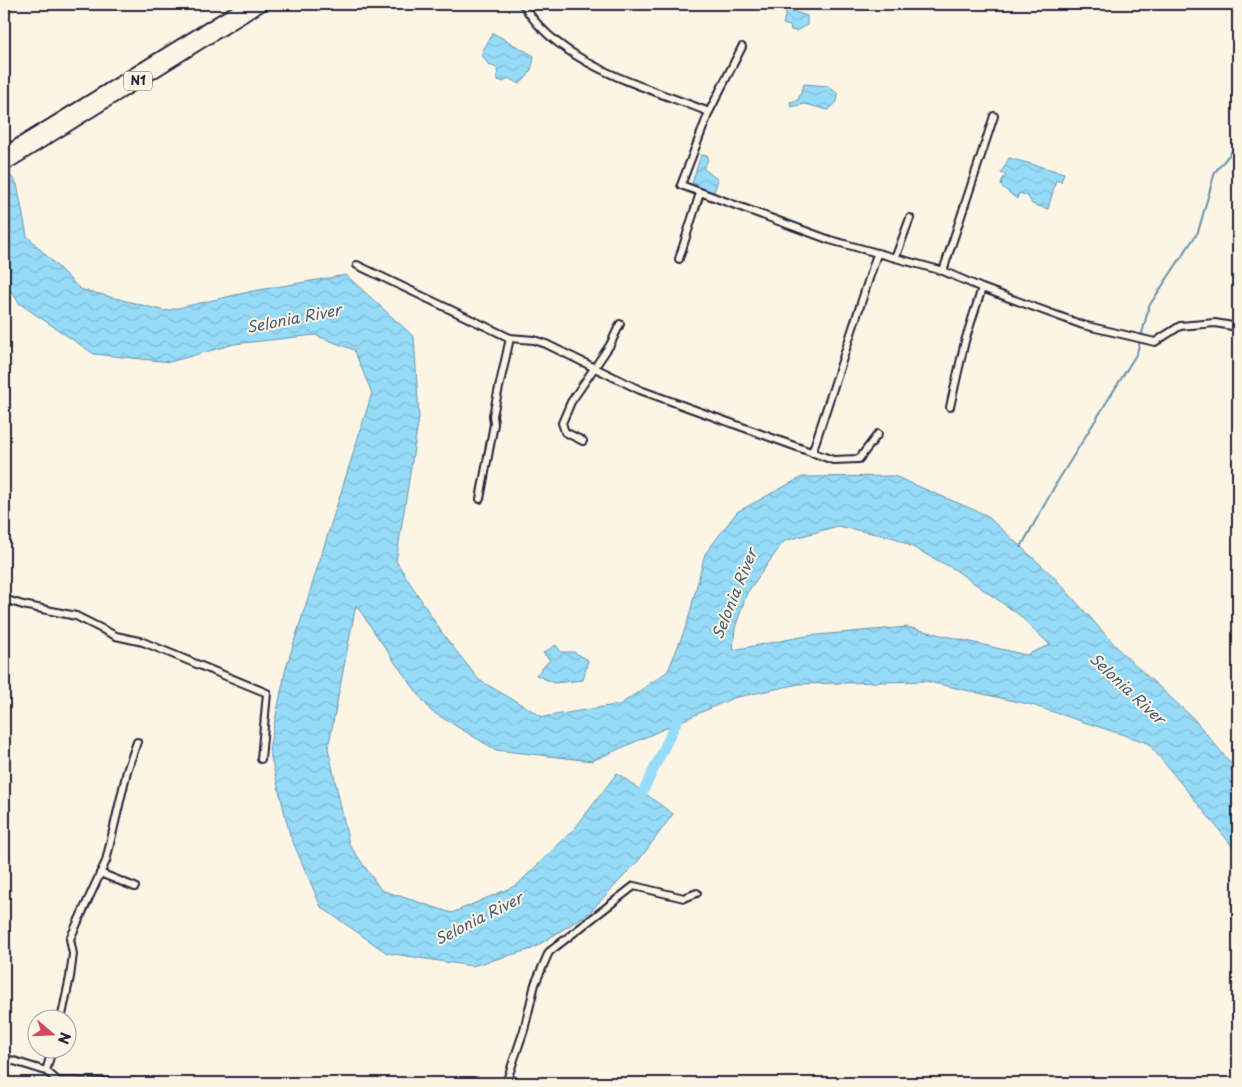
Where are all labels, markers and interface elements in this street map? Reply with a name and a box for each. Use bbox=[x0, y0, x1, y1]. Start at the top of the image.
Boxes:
road number: N1 bbox=[124, 72, 152, 90]
water label: Selonia River bbox=[244, 297, 346, 338]
water label: Selonia River bbox=[705, 542, 763, 642]
water label: Selonia River bbox=[1085, 647, 1173, 731]
water label: Selonia River bbox=[430, 884, 529, 950]
north arrow bbox=[28, 1010, 78, 1060]
text: N bbox=[53, 1030, 76, 1047]

